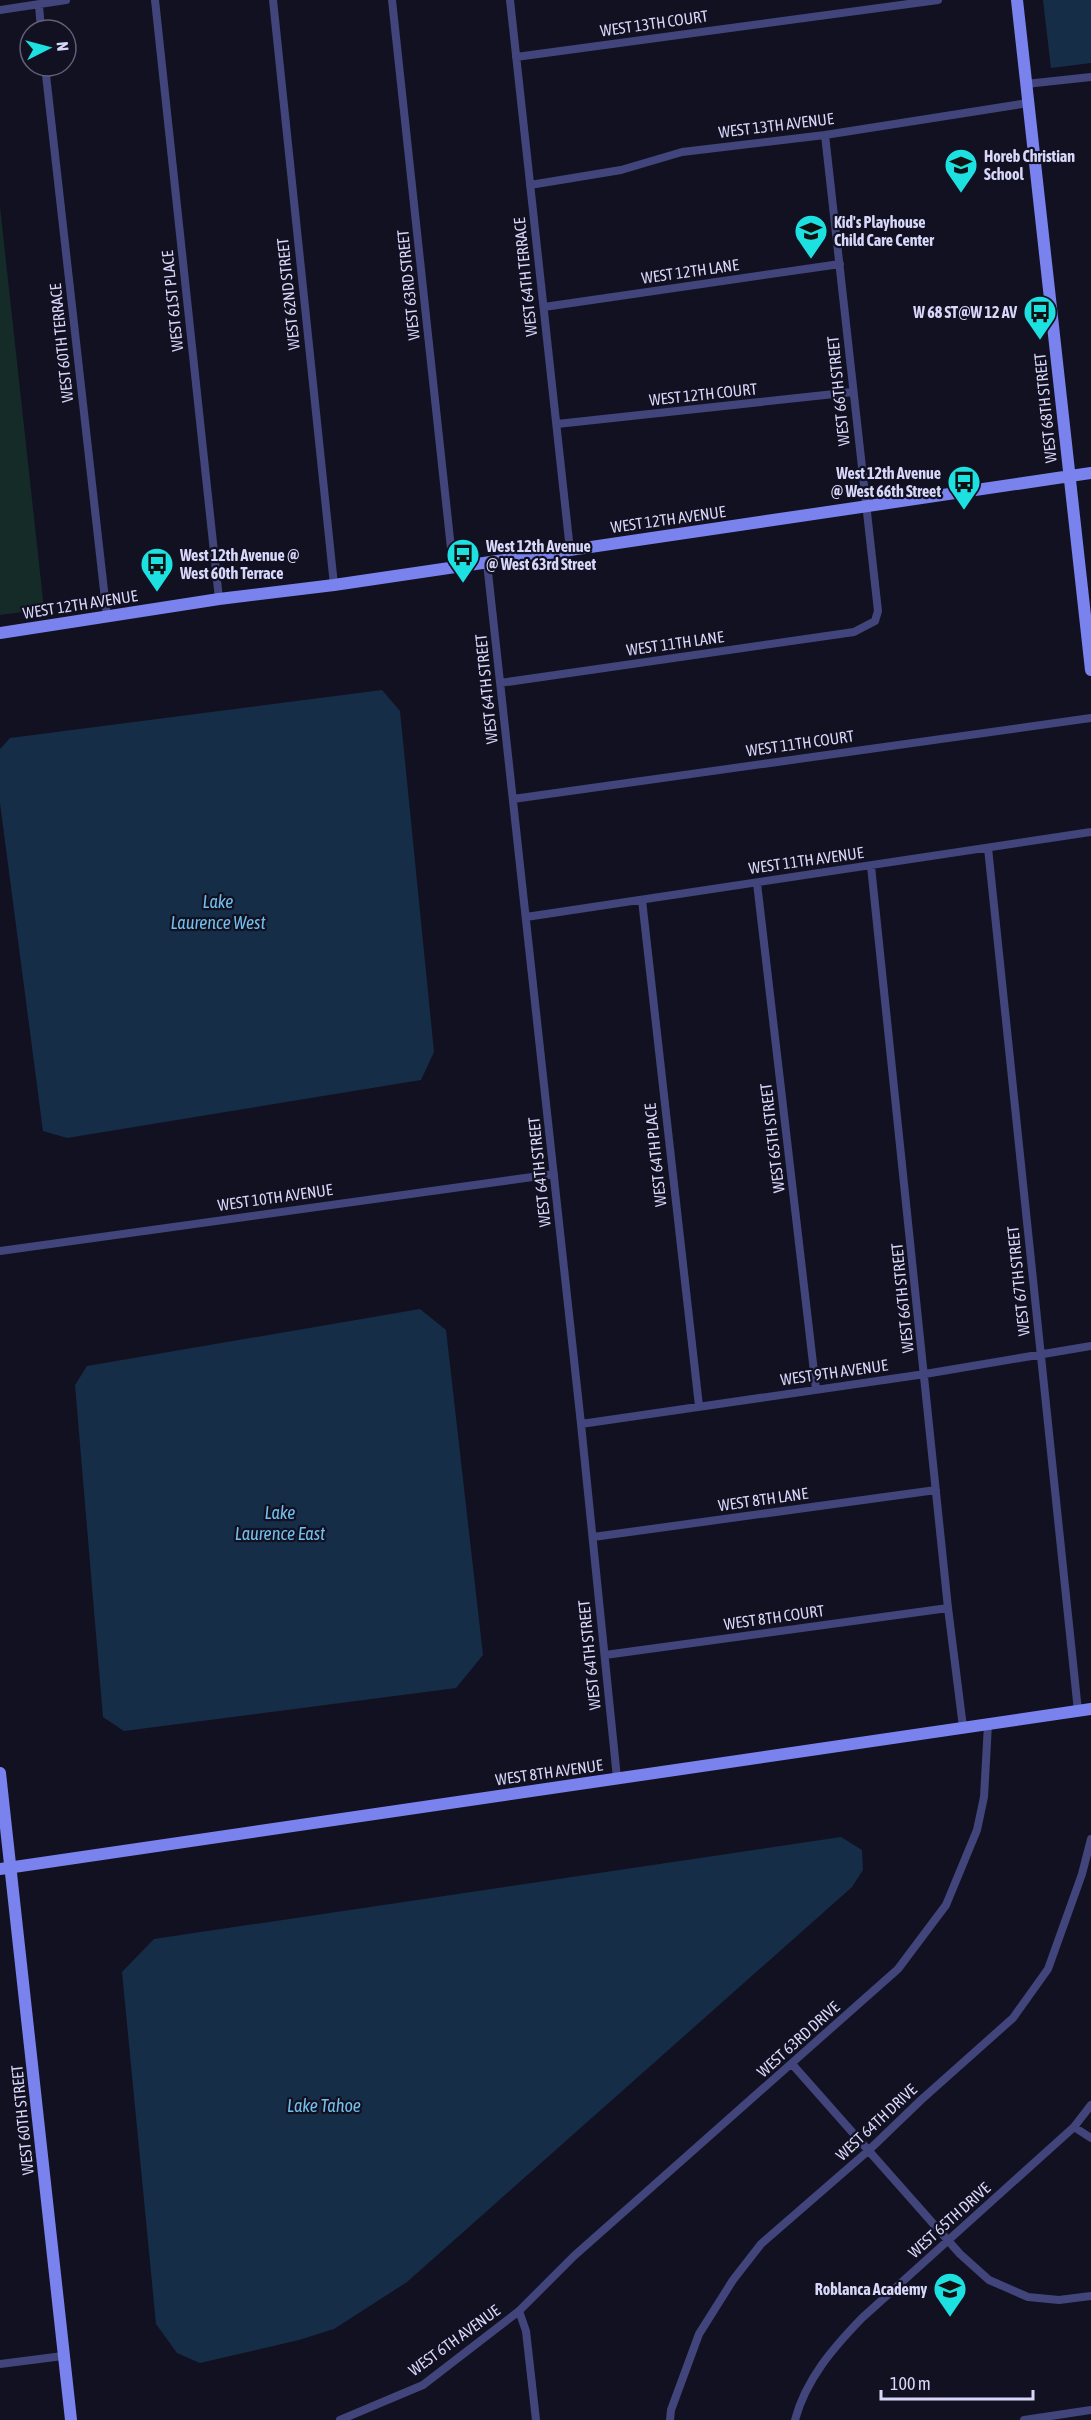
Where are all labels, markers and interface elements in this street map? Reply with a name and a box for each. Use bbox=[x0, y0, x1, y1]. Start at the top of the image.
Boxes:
street label: WEST 13TH COURT bbox=[599, 7, 709, 39]
north arrow bbox=[18, 18, 78, 78]
text: N bbox=[53, 41, 72, 52]
street label: WEST 13TH AVENUE bbox=[717, 109, 835, 141]
school or university icon: Horeb Christian School bbox=[943, 147, 979, 194]
place label: Horeb Christian School bbox=[984, 147, 1075, 183]
school or university icon: Kid's Playhouse Child Care Center bbox=[793, 213, 829, 260]
place label: Kid's Playhouse Child Care Center bbox=[834, 213, 934, 249]
street label: WEST 64TH TERRACE bbox=[510, 216, 540, 337]
street label: WEST 63RD STREET bbox=[393, 229, 423, 341]
street label: WEST 62ND STREET bbox=[273, 237, 303, 351]
street label: WEST 61ST PLACE bbox=[158, 250, 186, 352]
street label: WEST 12TH LANE bbox=[640, 255, 740, 287]
street label: WEST 60TH TERRACE bbox=[46, 282, 76, 403]
bus stop icon: W 68 ST@W 12 AV bbox=[1022, 294, 1058, 341]
place label: W 68 ST@W 12 AV bbox=[912, 303, 1017, 321]
street label: WEST 66TH STREET bbox=[823, 335, 853, 447]
street label: WEST 68TH STREET bbox=[1030, 352, 1060, 464]
street label: WEST 12TH COURT bbox=[648, 379, 758, 409]
place label: West 12th Avenue @ West 66th Street bbox=[831, 464, 941, 500]
bus stop icon: West 12th Avenue @ West 66th Street bbox=[946, 464, 982, 511]
street label: WEST 12TH AVENUE bbox=[609, 502, 727, 536]
bus stop icon: West 12th Avenue @ West 63rd Street bbox=[445, 537, 481, 584]
place label: West 12th Avenue @ West 63rd Street bbox=[485, 537, 597, 573]
bus stop icon: West 12th Avenue @ West 60th Terrace bbox=[139, 546, 175, 593]
place label: West 12th Avenue @ West 60th Terrace bbox=[179, 546, 299, 582]
street label: WEST 12TH AVENUE bbox=[21, 586, 139, 622]
street label: WEST 11TH LANE bbox=[625, 627, 725, 659]
street label: WEST 64TH STREET bbox=[471, 633, 501, 745]
street label: WEST 11TH COURT bbox=[745, 727, 855, 759]
street label: WEST 11TH AVENUE bbox=[747, 843, 865, 877]
water label: Lake Laurence West bbox=[170, 891, 266, 933]
street label: WEST 65TH STREET bbox=[756, 1082, 788, 1194]
street label: WEST 64TH PLACE bbox=[641, 1102, 669, 1208]
street label: WEST 64TH STREET bbox=[524, 1116, 554, 1228]
street label: WEST 10TH AVENUE bbox=[216, 1180, 334, 1214]
street label: WEST 67TH STREET bbox=[1003, 1225, 1033, 1337]
street label: WEST 66TH STREET bbox=[887, 1242, 917, 1354]
street label: WEST 9TH AVENUE bbox=[779, 1356, 889, 1388]
street label: WEST 8TH LANE bbox=[717, 1484, 809, 1514]
water label: Lake Laurence East bbox=[235, 1502, 326, 1544]
street label: WEST 64TH STREET bbox=[574, 1599, 604, 1711]
street label: WEST 8TH COURT bbox=[723, 1601, 825, 1633]
street label: WEST 8TH AVENUE bbox=[494, 1756, 604, 1788]
street label: WEST 63RD DRIVE bbox=[753, 1997, 843, 2081]
street label: WEST 60TH STREET bbox=[7, 2064, 37, 2176]
street label: WEST 64TH DRIVE bbox=[832, 2080, 920, 2164]
water label: Lake Tahoe bbox=[287, 2095, 361, 2116]
street label: WEST 65TH DRIVE bbox=[904, 2179, 994, 2261]
school or university icon: Roblanca Academy bbox=[932, 2271, 968, 2318]
place label: Roblanca Academy bbox=[815, 2280, 927, 2298]
street label: WEST 6TH AVENUE bbox=[405, 2301, 503, 2379]
scale bar bbox=[881, 2363, 1032, 2401]
text: 100 m bbox=[890, 2373, 931, 2394]

